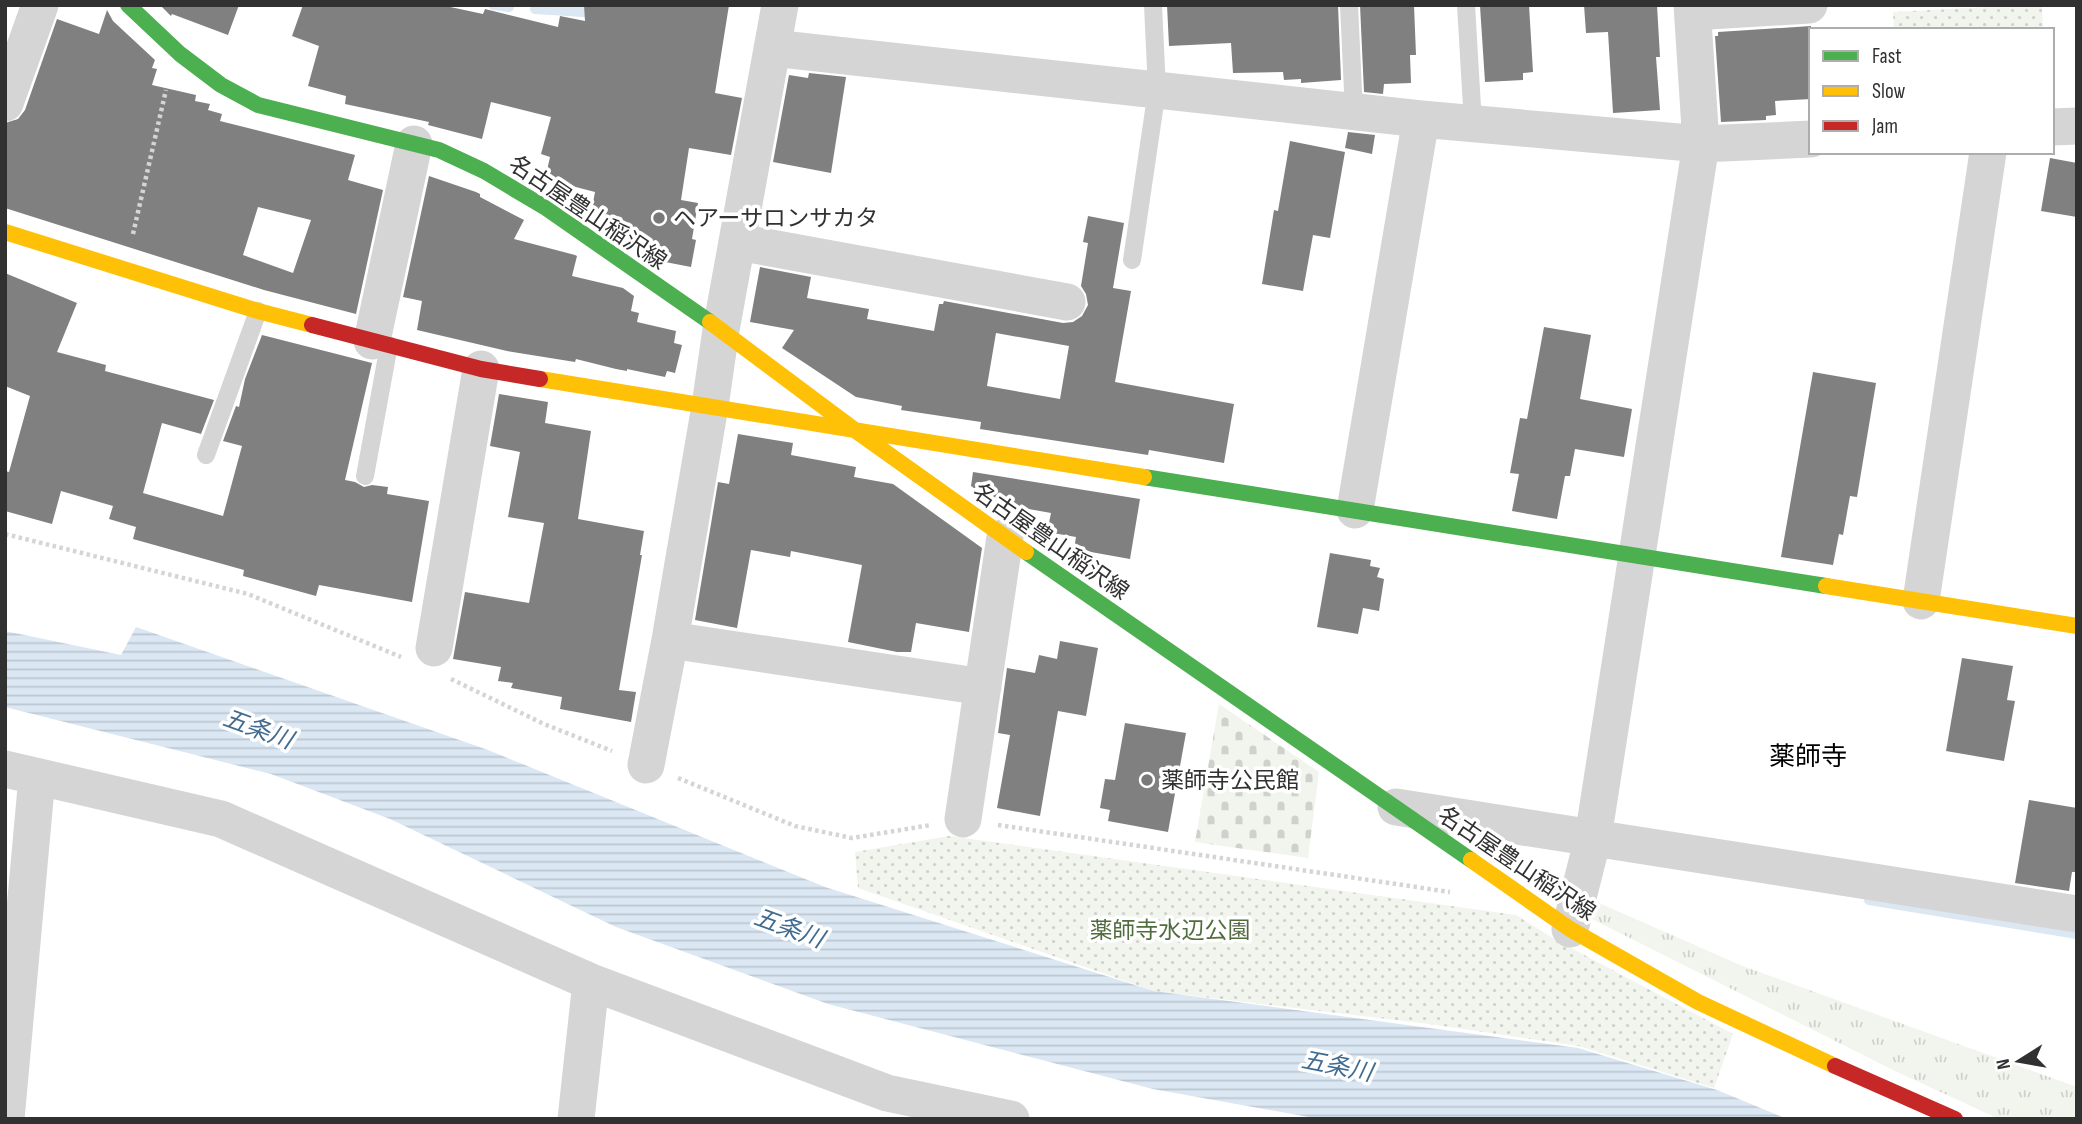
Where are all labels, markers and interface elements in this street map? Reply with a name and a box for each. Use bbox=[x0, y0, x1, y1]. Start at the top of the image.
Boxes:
legend bbox=[1809, 28, 2054, 154]
text: Fast bbox=[1872, 44, 1902, 69]
text: Slow bbox=[1872, 79, 1906, 104]
text: Jam bbox=[1871, 114, 1898, 139]
street label: 名古屋豊山稲沢線 bbox=[503, 150, 672, 276]
place label: ヘアーサロンサカタ bbox=[673, 205, 878, 233]
marker: ヘアーサロンサカタ bbox=[651, 210, 667, 226]
street label: 名古屋豊山稲沢線 bbox=[967, 478, 1134, 606]
water label: 五条川 bbox=[219, 704, 299, 756]
district label: 薬師寺 bbox=[1769, 742, 1847, 773]
place label: 薬師寺公民館 bbox=[1161, 767, 1299, 795]
marker: 薬師寺公民館 bbox=[1139, 772, 1155, 788]
street label: 名古屋豊山稲沢線 bbox=[1432, 801, 1601, 927]
water label: 五条川 bbox=[750, 903, 830, 955]
park label: 薬師寺水辺公園 bbox=[1090, 917, 1251, 945]
north arrow bbox=[1984, 1026, 2054, 1096]
water label: 五条川 bbox=[1299, 1045, 1378, 1088]
text: N bbox=[1992, 1057, 2016, 1071]

